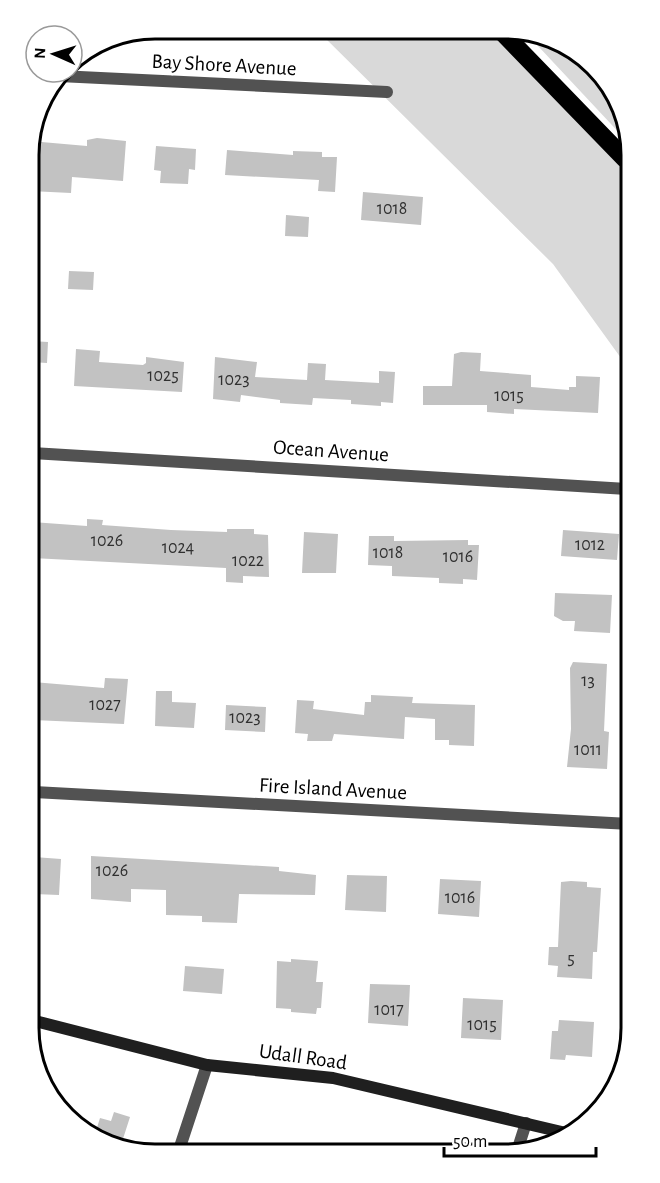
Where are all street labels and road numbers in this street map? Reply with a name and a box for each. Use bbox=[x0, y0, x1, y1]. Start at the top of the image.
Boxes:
street label: Bay Shore Avenue bbox=[151, 51, 297, 79]
street label: Ocean Avenue bbox=[272, 436, 390, 466]
street label: Fire Island Avenue bbox=[258, 775, 408, 803]
street label: Udall Road bbox=[258, 1040, 348, 1074]

